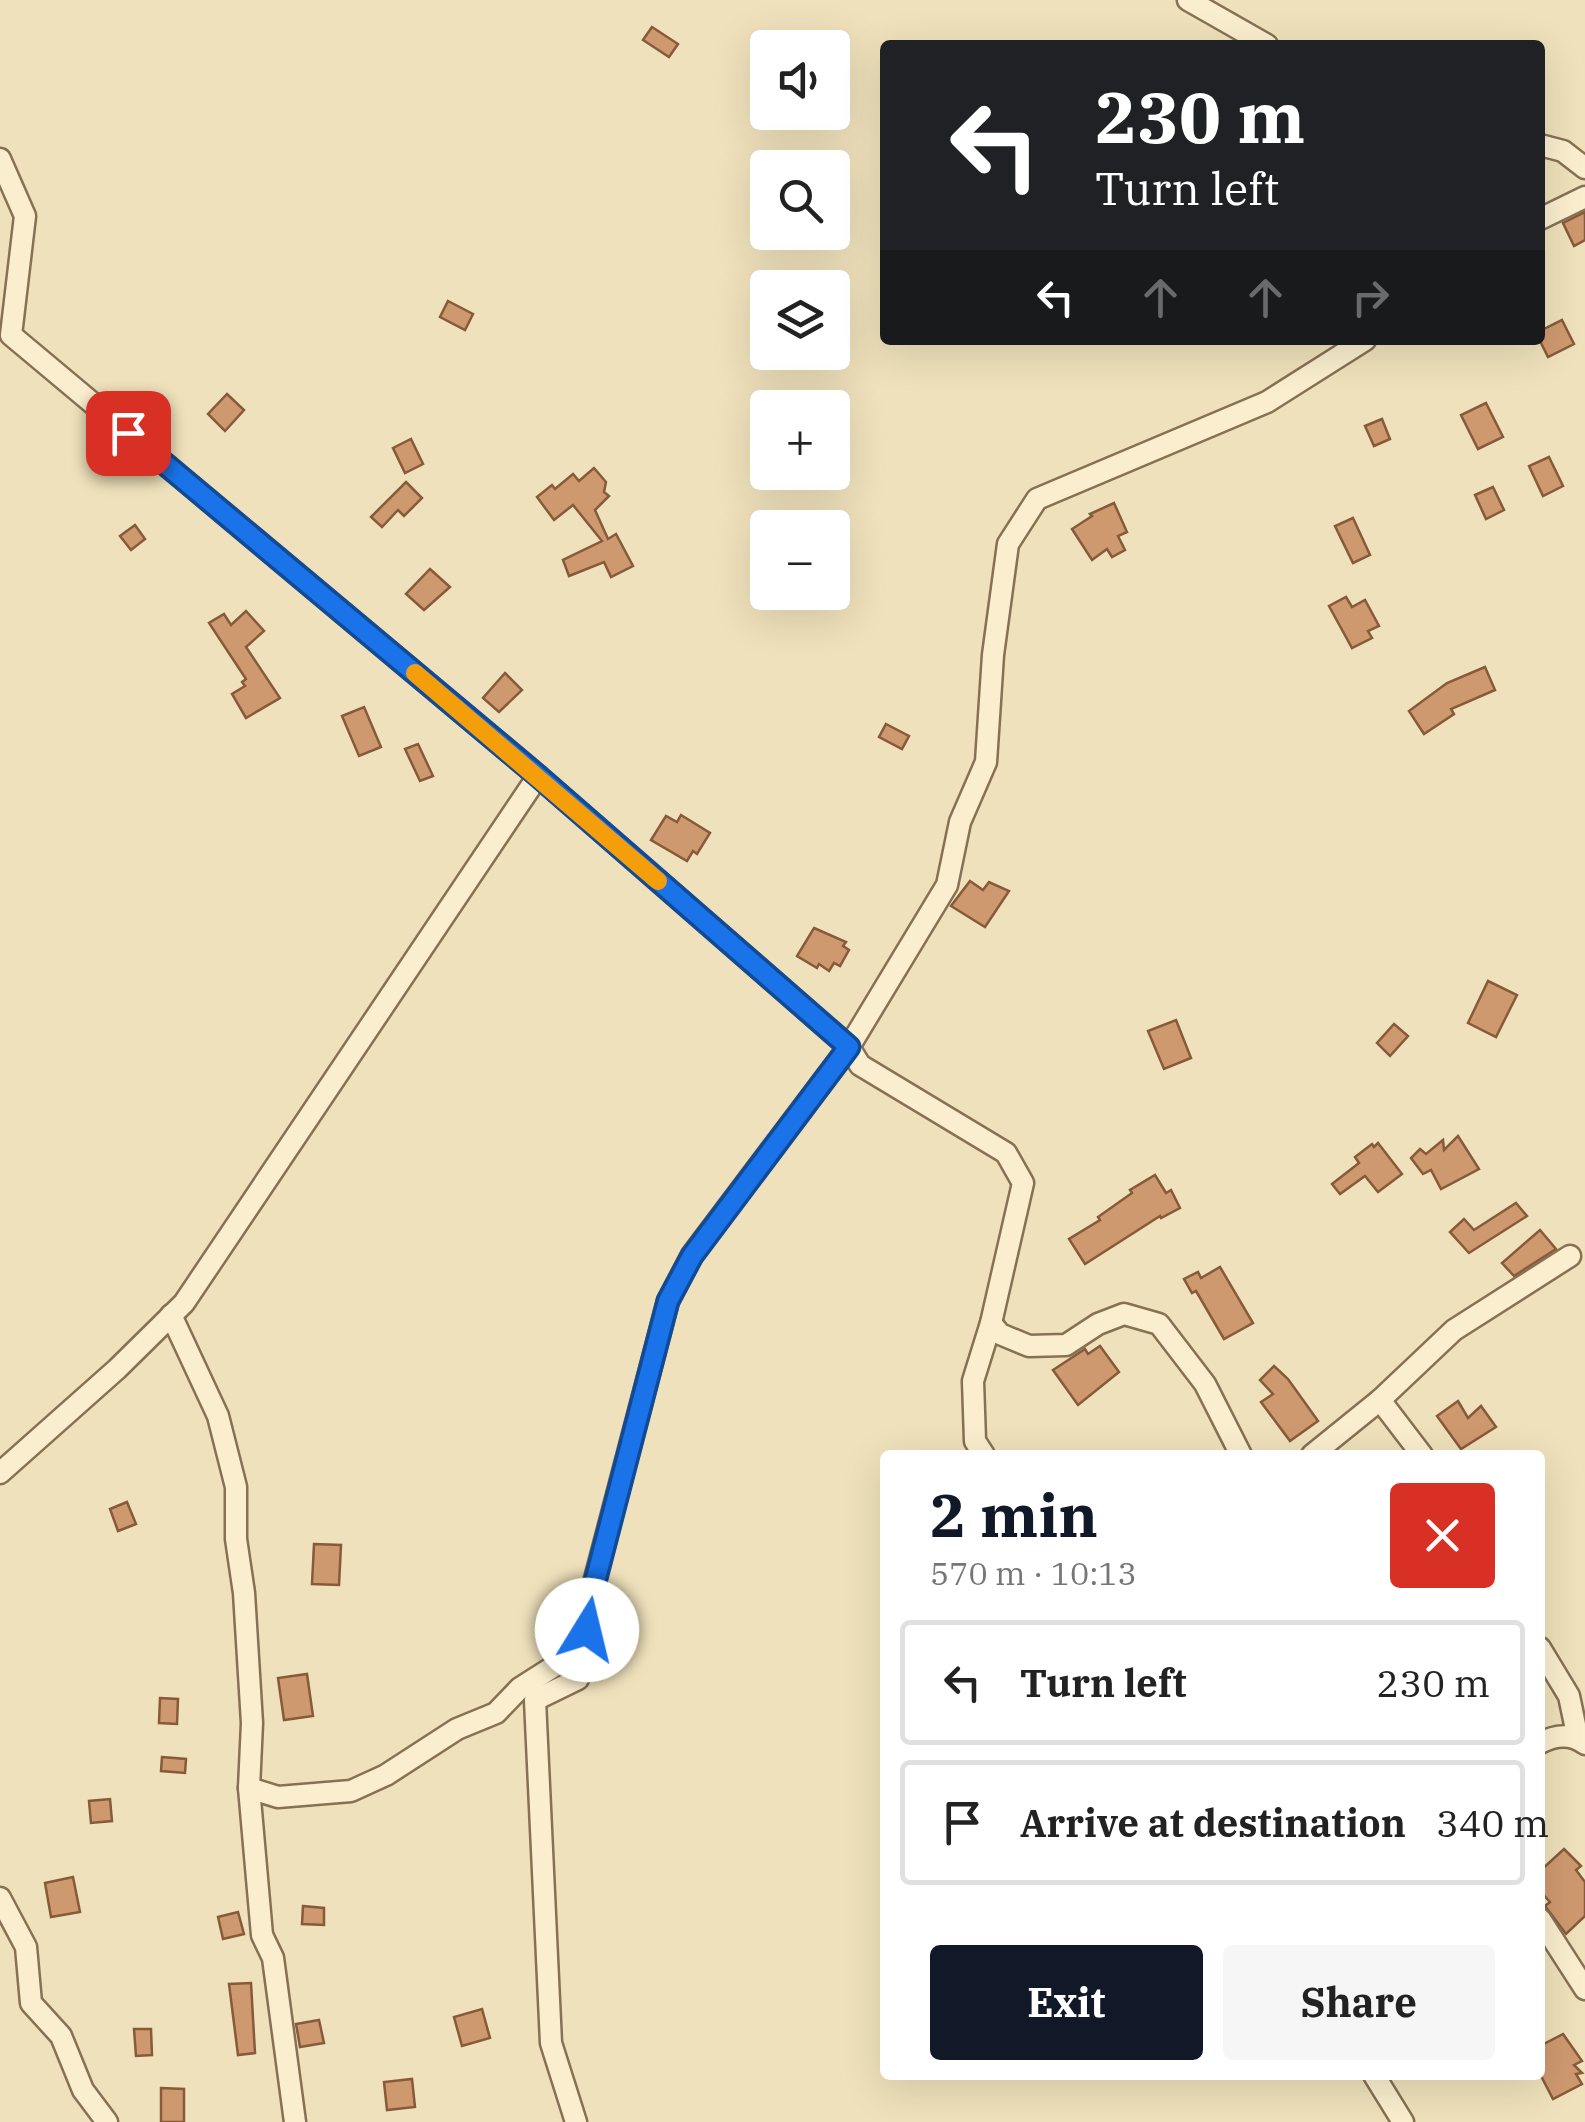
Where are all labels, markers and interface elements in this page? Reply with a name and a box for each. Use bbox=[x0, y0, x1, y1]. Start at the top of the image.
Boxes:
map controls bbox=[750, 30, 850, 610]
button: sound bbox=[750, 30, 850, 130]
text: 230 m bbox=[1095, 71, 1305, 162]
icon: left bbox=[930, 80, 1060, 210]
button: search bbox=[750, 150, 850, 250]
text: Turn left bbox=[1095, 159, 1279, 217]
button: layers bbox=[750, 270, 850, 370]
icon: left bbox=[1028, 270, 1083, 325]
icon: ahead bbox=[1133, 270, 1188, 325]
icon: ahead bbox=[1238, 270, 1293, 325]
icon: right bbox=[1343, 270, 1398, 325]
button: + bbox=[750, 390, 850, 490]
pin bbox=[86, 391, 171, 476]
icon: arrive bbox=[101, 406, 156, 461]
button: − bbox=[750, 510, 850, 610]
text: 2 min bbox=[930, 1475, 1098, 1554]
button: close bbox=[1390, 1483, 1495, 1588]
text: 570 m · 10:13 bbox=[930, 1552, 1137, 1594]
position arrow bbox=[535, 1578, 639, 1682]
icon: left bbox=[935, 1655, 990, 1710]
text: Turn left bbox=[1020, 1658, 1187, 1707]
text: 230 m bbox=[1377, 1658, 1490, 1707]
icon: arrive bbox=[935, 1795, 990, 1850]
text: Arrive at destination bbox=[1020, 1798, 1406, 1847]
text: 340 m bbox=[1436, 1798, 1549, 1847]
button: Exit bbox=[930, 1945, 1203, 2060]
button: Share bbox=[1223, 1945, 1495, 2060]

